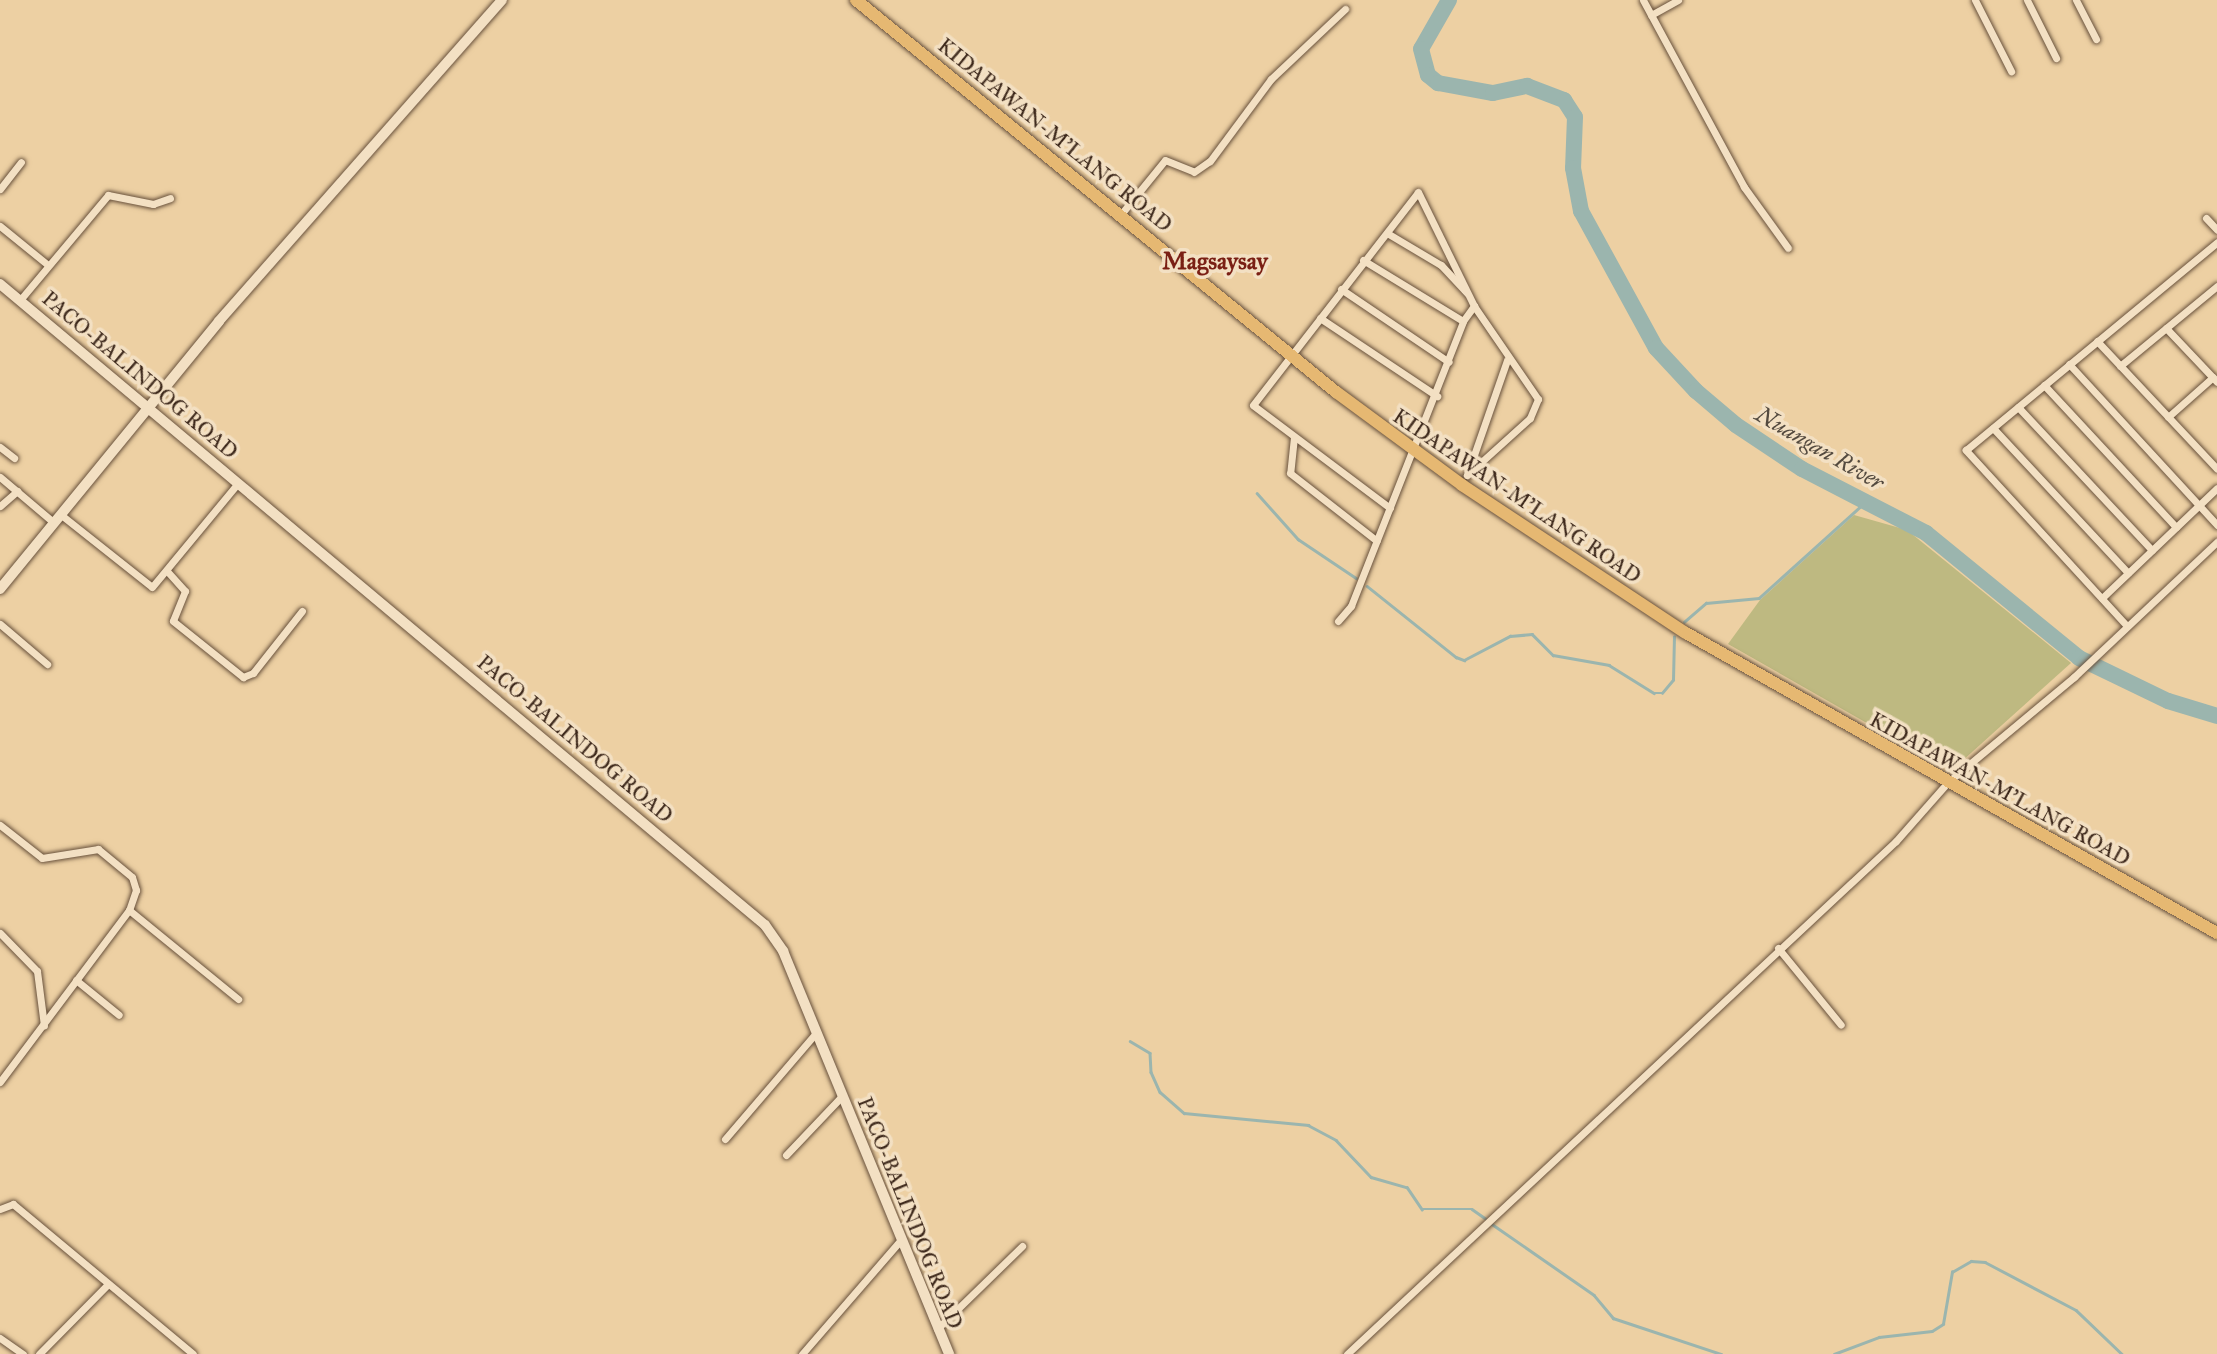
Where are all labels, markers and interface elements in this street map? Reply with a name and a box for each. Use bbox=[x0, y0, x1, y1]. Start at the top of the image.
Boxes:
street label: KIDAPAWAN-M'LANG ROAD bbox=[933, 33, 1177, 237]
district label: Magsaysay bbox=[1162, 248, 1268, 276]
street label: PACO-BALINDOG ROAD bbox=[37, 286, 243, 464]
water label: Nuangan River bbox=[1751, 400, 1889, 496]
street label: KIDAPAWAN-M'LANG ROAD bbox=[1388, 403, 1646, 589]
street label: PACO-BALINDOG ROAD bbox=[472, 650, 678, 828]
street label: KIDAPAWAN-M'LANG ROAD bbox=[1865, 707, 2135, 871]
street label: PACO-BALINDOG ROAD bbox=[852, 1093, 968, 1333]

